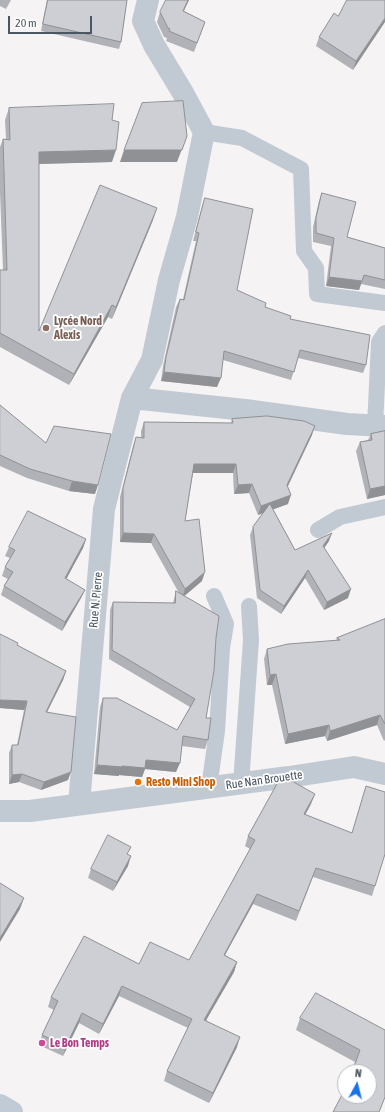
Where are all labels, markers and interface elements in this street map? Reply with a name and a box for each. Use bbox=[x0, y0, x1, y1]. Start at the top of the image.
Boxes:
scale bar bbox=[10, 8, 94, 34]
text: 20 m bbox=[15, 16, 37, 30]
place label: Lycée Nord Alexis bbox=[54, 314, 102, 342]
marker: Lycée Nord Alexis bbox=[41, 323, 51, 333]
street label: Rue N. Pierre bbox=[86, 571, 106, 629]
street label: Rue Nan Brouette bbox=[225, 767, 303, 793]
place label: Resto Mini Shop bbox=[146, 775, 216, 789]
marker: Resto Mini Shop bbox=[133, 777, 143, 787]
place label: Le Bon Temps bbox=[50, 1036, 109, 1050]
marker: Le Bon Temps bbox=[37, 1038, 47, 1048]
north arrow bbox=[337, 1064, 377, 1104]
text: N bbox=[354, 1067, 362, 1079]

